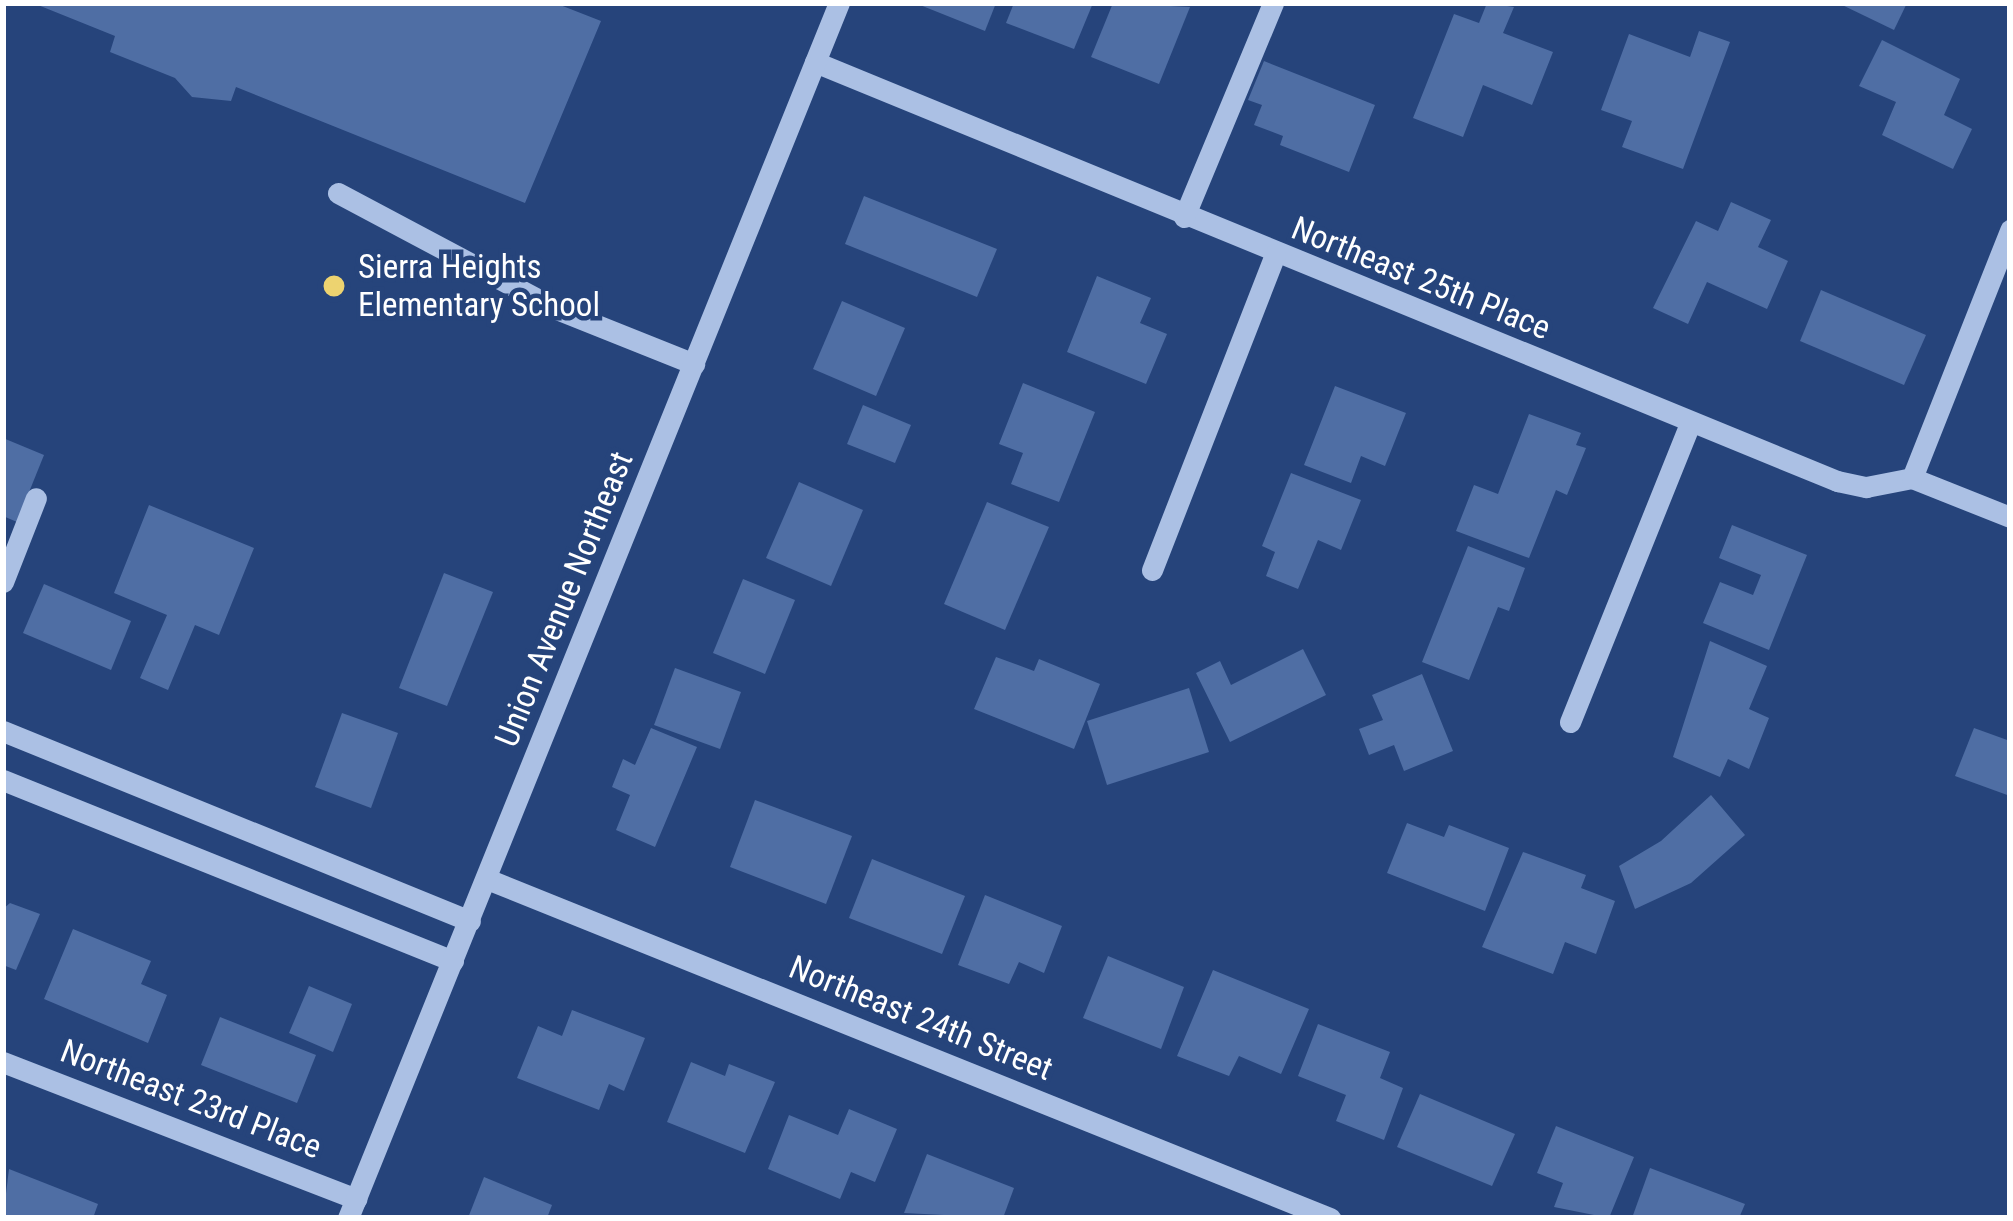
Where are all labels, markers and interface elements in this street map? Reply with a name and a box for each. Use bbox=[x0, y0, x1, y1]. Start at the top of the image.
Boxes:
street label: Northeast 25th Place bbox=[1286, 208, 1556, 348]
place label: Sierra Heights Elementary School bbox=[358, 247, 600, 325]
marker: Sierra Heights Elementary School bbox=[321, 273, 347, 299]
street label: Union Avenue Northeast bbox=[487, 446, 641, 752]
street label: Northeast 24th Street bbox=[784, 947, 1058, 1089]
street label: Northeast 23rd Place bbox=[55, 1031, 327, 1167]

